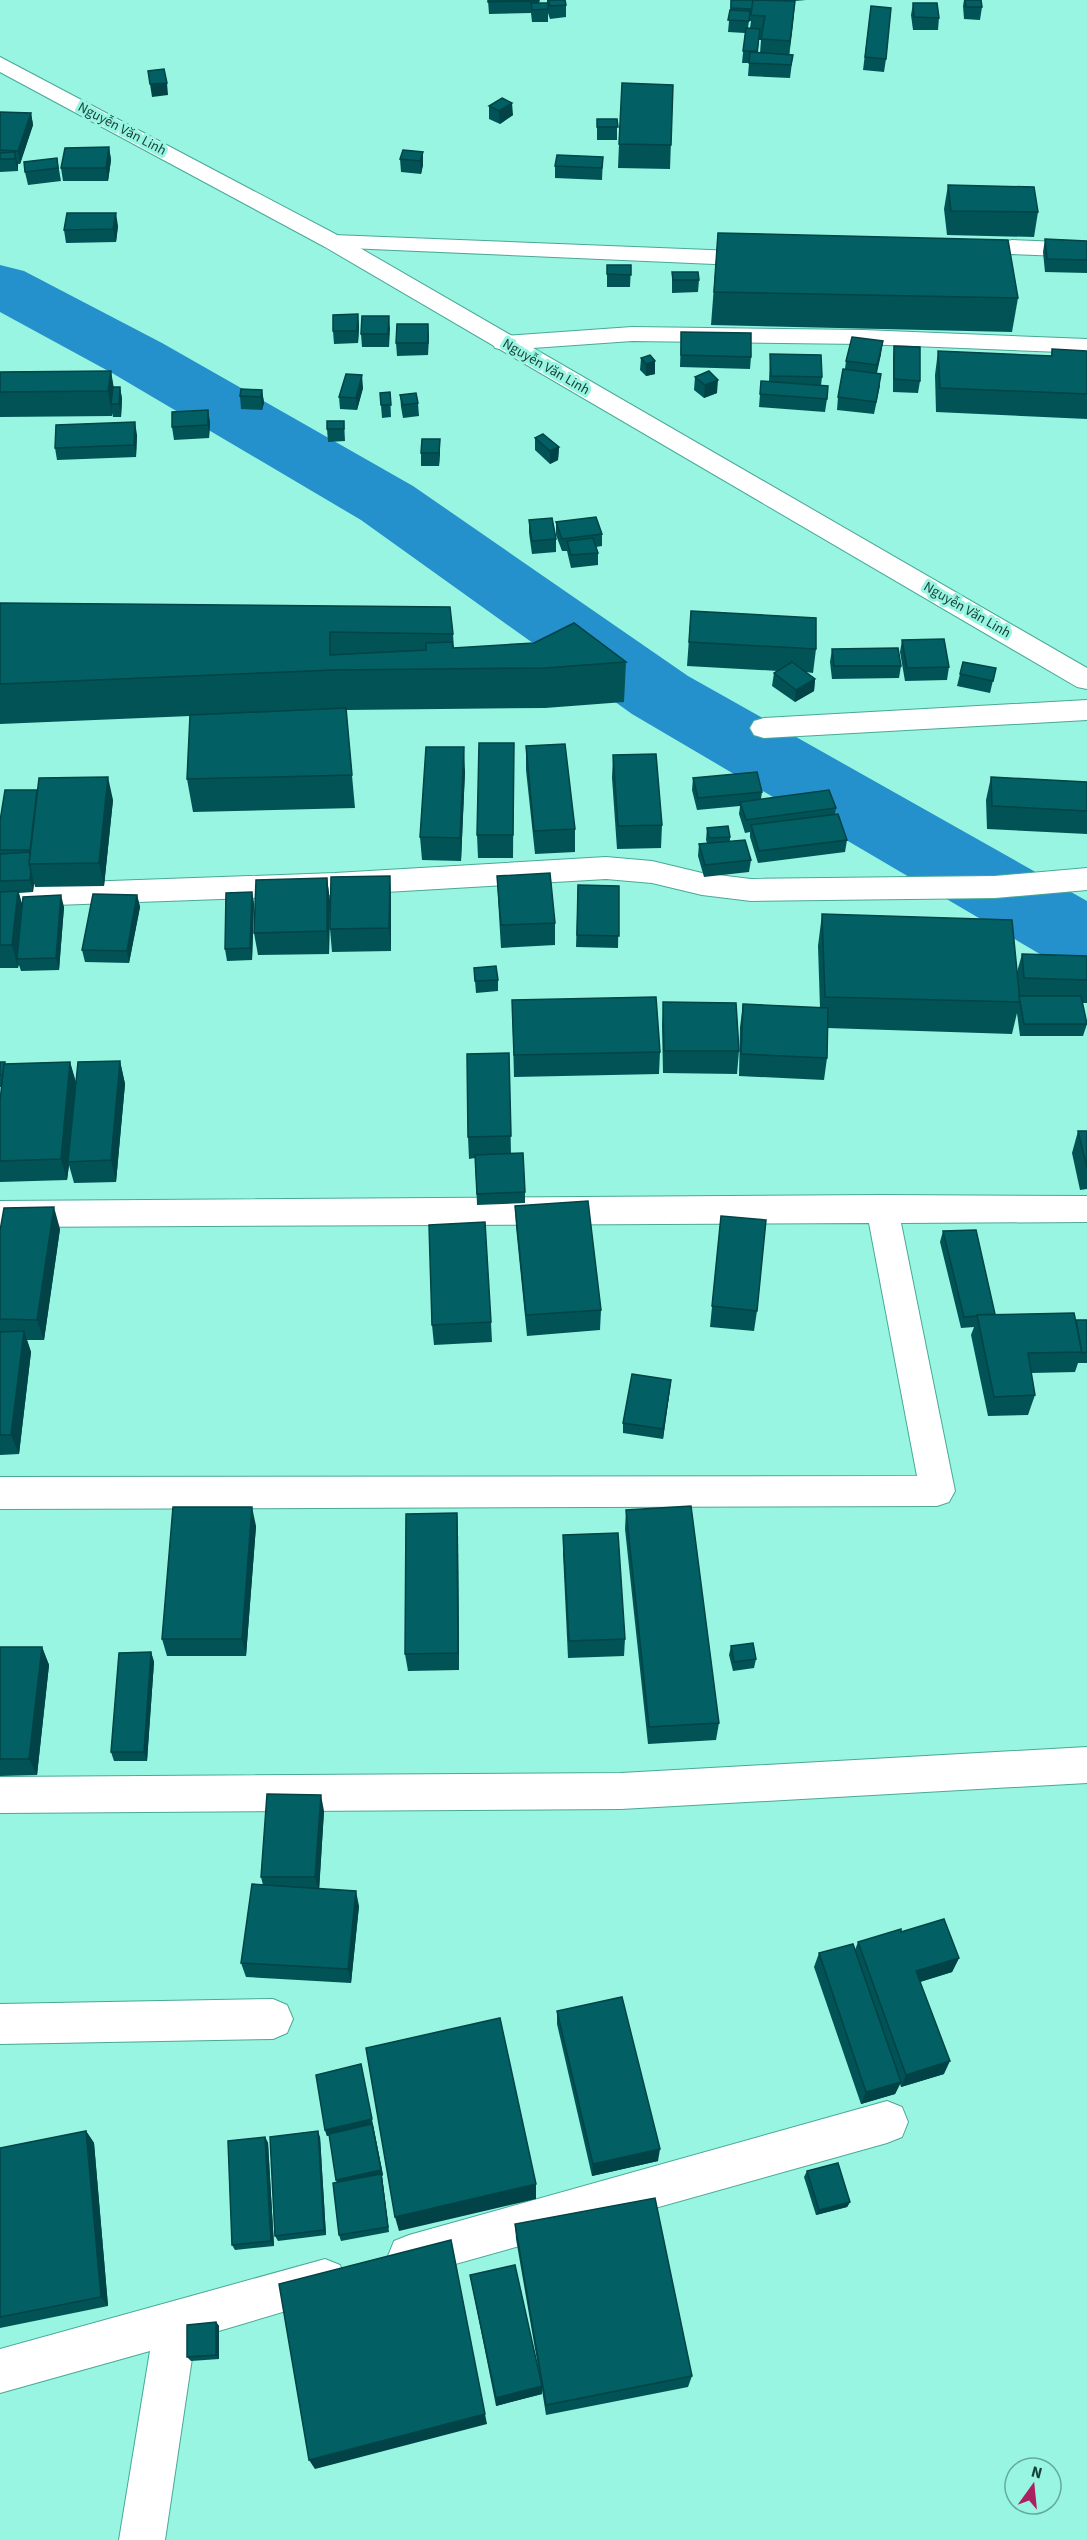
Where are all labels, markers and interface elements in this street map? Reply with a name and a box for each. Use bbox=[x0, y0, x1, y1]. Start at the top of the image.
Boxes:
street label: Nguyễn Văn Linh bbox=[74, 97, 170, 161]
street label: Nguyễn Văn Linh bbox=[499, 334, 593, 400]
street label: Nguyễn Văn Linh bbox=[920, 577, 1014, 643]
north arrow bbox=[1003, 2456, 1063, 2516]
text: N bbox=[1029, 2460, 1045, 2484]

